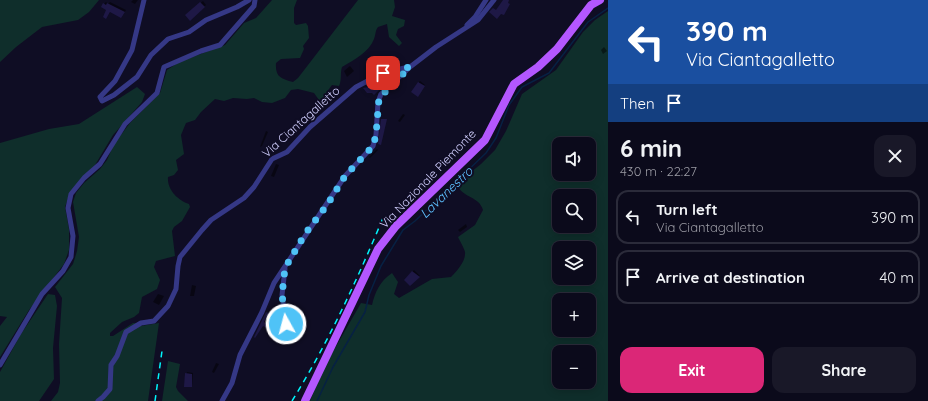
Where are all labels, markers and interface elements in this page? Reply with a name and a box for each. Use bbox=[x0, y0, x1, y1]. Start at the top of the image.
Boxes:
text: 390 m bbox=[686, 13, 768, 48]
icon: left bbox=[620, 16, 672, 68]
text: Via Ciantagalletto bbox=[686, 48, 835, 71]
pin bbox=[366, 56, 400, 90]
icon: arrive bbox=[372, 62, 394, 84]
street label: Via Ciantagalletto bbox=[259, 83, 343, 160]
icon: arrive bbox=[663, 92, 685, 114]
text: Then bbox=[620, 94, 655, 113]
street label: Via Nazionale Piemonte bbox=[376, 126, 479, 231]
text: 6 min bbox=[620, 133, 682, 163]
button: close bbox=[874, 135, 916, 177]
map controls bbox=[552, 137, 596, 389]
button: sound bbox=[552, 137, 596, 181]
water label: Lavanestro bbox=[416, 162, 477, 221]
text: 430 m · 22:27 bbox=[620, 163, 697, 179]
button: search bbox=[552, 189, 596, 233]
text: Turn left bbox=[656, 200, 718, 219]
icon: left bbox=[622, 206, 644, 228]
text: 390 m bbox=[871, 208, 914, 227]
text: Via Ciantagalletto bbox=[656, 219, 764, 235]
button: layers bbox=[552, 241, 596, 285]
icon: arrive bbox=[622, 266, 644, 288]
text: Arrive at destination bbox=[656, 268, 805, 287]
text: 40 m bbox=[879, 268, 914, 287]
button: + bbox=[552, 293, 596, 337]
position arrow bbox=[265, 303, 307, 345]
button: − bbox=[552, 345, 596, 389]
button: Exit bbox=[620, 347, 764, 393]
button: Share bbox=[772, 347, 916, 393]

